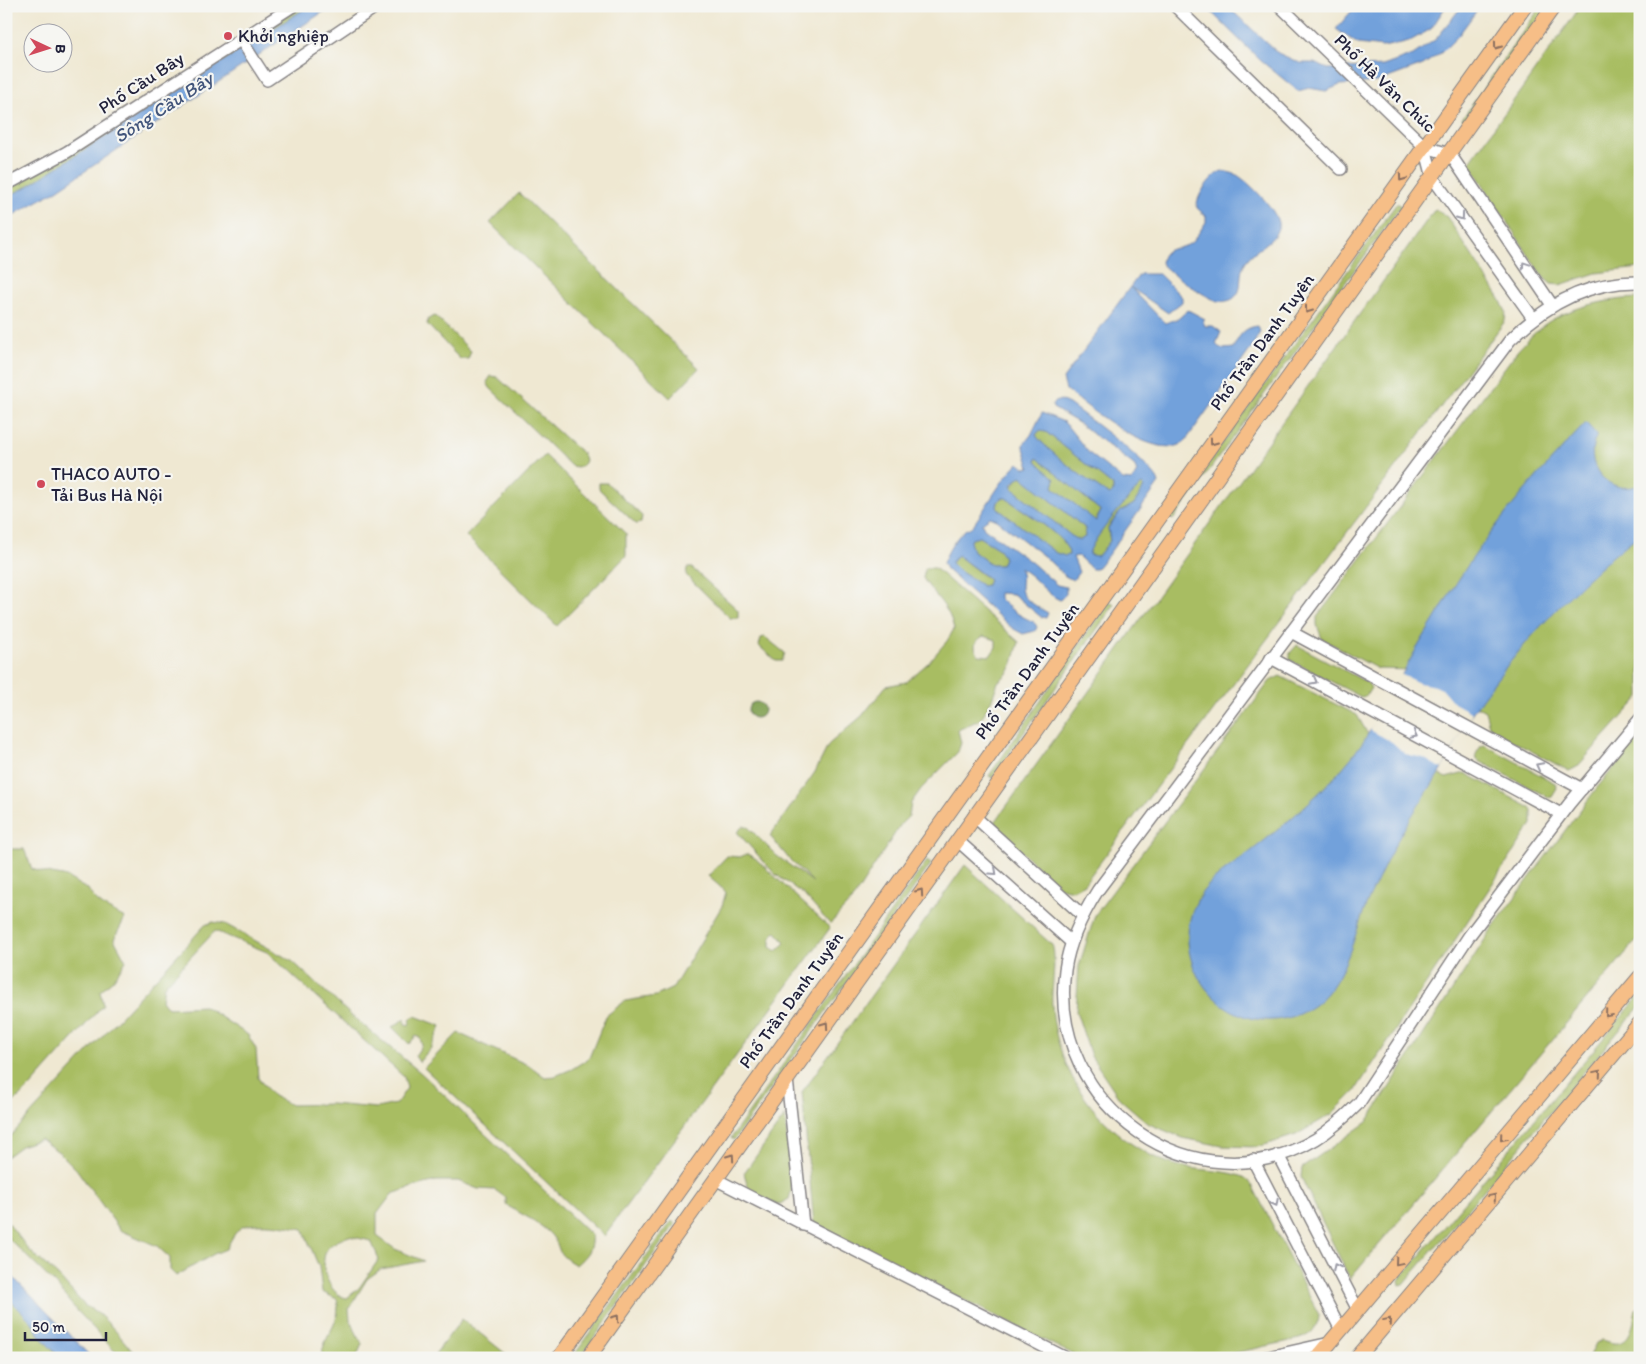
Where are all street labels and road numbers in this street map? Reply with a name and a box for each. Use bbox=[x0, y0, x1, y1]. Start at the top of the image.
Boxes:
street label: Phố Hà Văn Chúc bbox=[1330, 29, 1440, 137]
street label: Phố Cầu Bây bbox=[94, 47, 188, 119]
street label: Phố Trần Danh Tuyên bbox=[1205, 269, 1319, 415]
street label: Phố Trần Danh Tuyên bbox=[970, 598, 1084, 744]
street label: Phố Trần Danh Tuyên bbox=[734, 927, 848, 1073]

